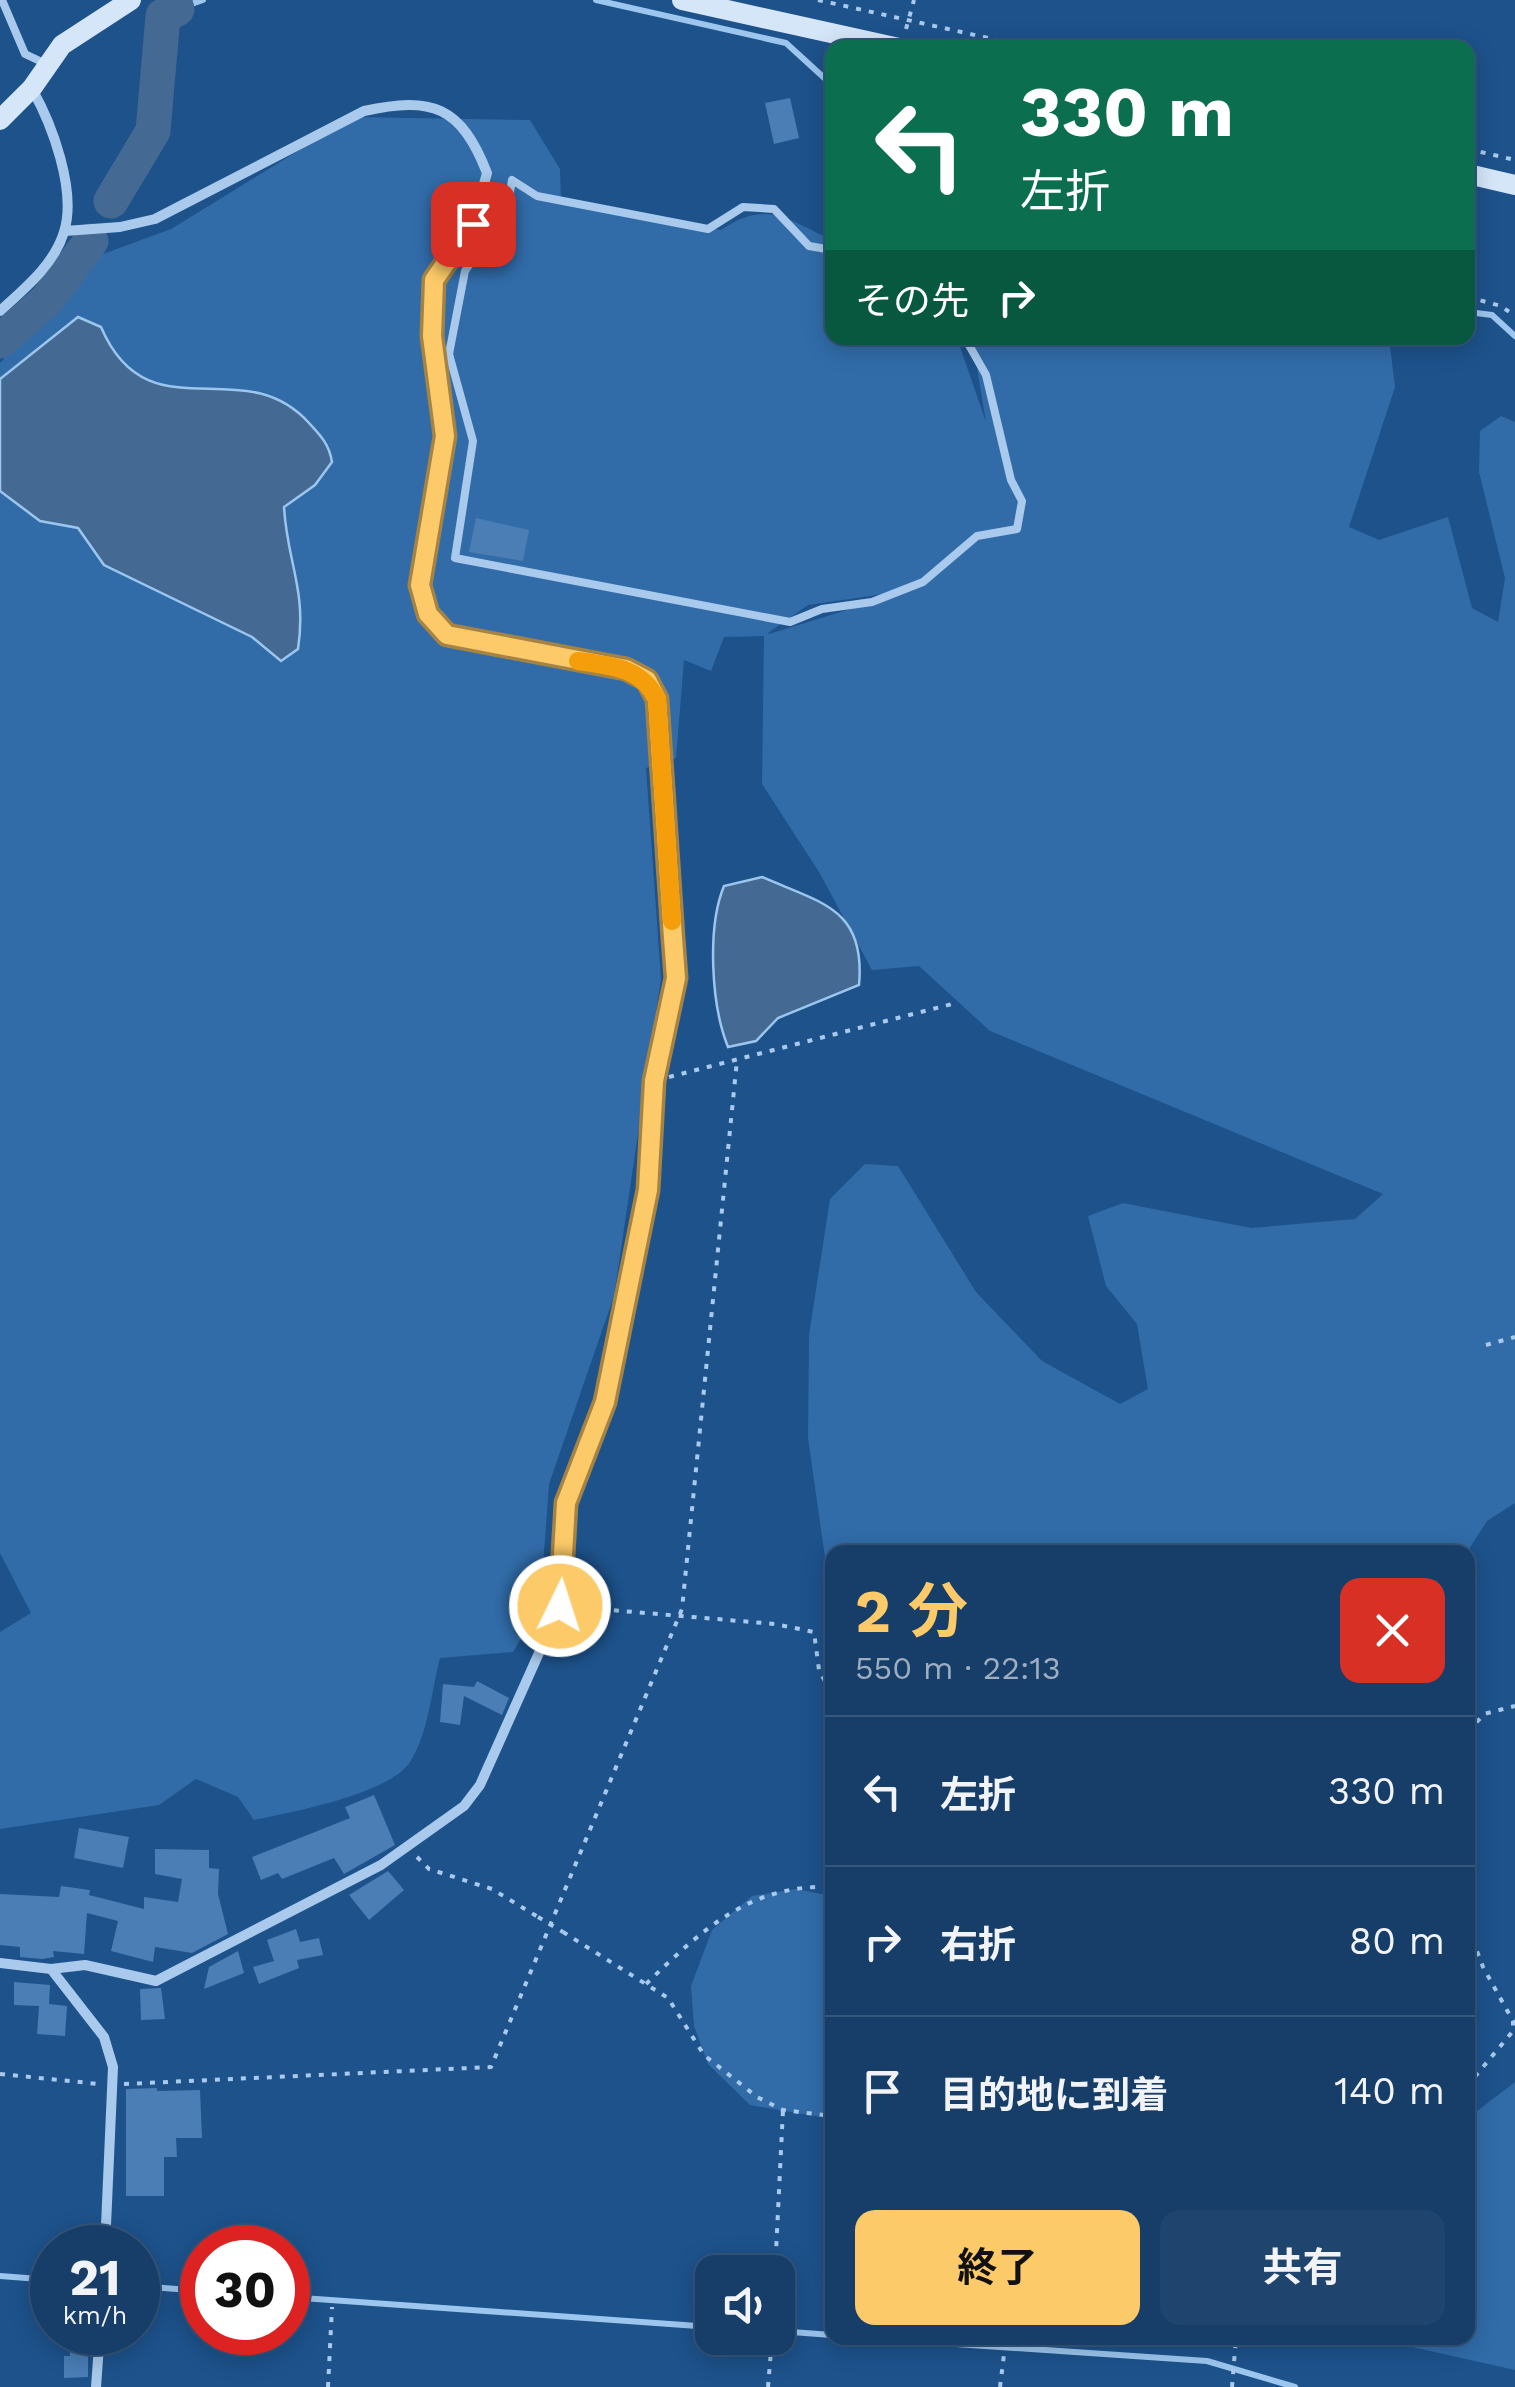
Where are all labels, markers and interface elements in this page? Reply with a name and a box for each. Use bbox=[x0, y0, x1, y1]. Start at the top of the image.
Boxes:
text: 330 m bbox=[1020, 71, 1234, 153]
icon: left bbox=[855, 80, 985, 210]
text: 左折 bbox=[1020, 165, 1110, 218]
pin bbox=[431, 182, 516, 267]
icon: arrive bbox=[446, 197, 501, 252]
icon: right bbox=[989, 270, 1044, 325]
text: その先 bbox=[855, 279, 969, 323]
position arrow bbox=[508, 1554, 612, 1658]
text: 2 分 bbox=[855, 1576, 968, 1647]
button: close bbox=[1340, 1578, 1445, 1683]
text: 550 m · 22:13 bbox=[855, 1649, 1061, 1687]
icon: left bbox=[855, 1764, 910, 1819]
text: 330 m bbox=[1328, 1769, 1445, 1813]
text: 左折 bbox=[940, 1773, 1016, 1817]
icon: right bbox=[855, 1914, 910, 1969]
text: 80 m bbox=[1349, 1919, 1445, 1963]
text: 右折 bbox=[940, 1923, 1016, 1967]
icon: arrive bbox=[855, 2064, 910, 2119]
text: 140 m bbox=[1334, 2069, 1445, 2113]
text: 目的地に到着 bbox=[940, 2073, 1168, 2117]
button: 終了 bbox=[855, 2210, 1140, 2325]
button: 共有 bbox=[1160, 2210, 1445, 2325]
speed limit sign: 30 bbox=[180, 2225, 310, 2355]
text: 21 bbox=[69, 2248, 121, 2307]
map controls bbox=[695, 2255, 795, 2355]
button: sound bbox=[695, 2255, 795, 2355]
text: km/h bbox=[63, 2301, 127, 2330]

